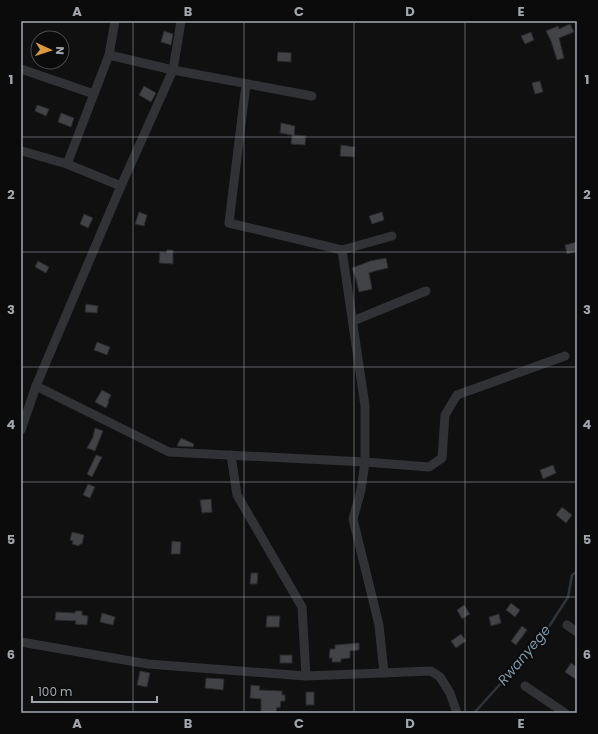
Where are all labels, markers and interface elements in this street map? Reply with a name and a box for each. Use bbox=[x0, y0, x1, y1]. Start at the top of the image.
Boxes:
text: A bbox=[72, 2, 82, 21]
text: B bbox=[184, 2, 193, 21]
text: C bbox=[294, 2, 304, 21]
text: D bbox=[405, 2, 415, 21]
text: E bbox=[517, 2, 525, 21]
north arrow bbox=[30, 30, 70, 70]
text: N bbox=[52, 46, 68, 55]
text: 1 bbox=[9, 70, 13, 89]
text: 1 bbox=[585, 70, 589, 89]
text: 2 bbox=[7, 185, 15, 204]
text: 2 bbox=[583, 185, 591, 204]
text: 3 bbox=[7, 300, 15, 319]
text: 3 bbox=[583, 300, 591, 319]
text: 4 bbox=[7, 415, 16, 434]
text: 4 bbox=[583, 415, 592, 434]
text: 5 bbox=[7, 530, 15, 549]
text: 5 bbox=[583, 530, 591, 549]
water label: Rwanyege bbox=[493, 620, 555, 689]
text: 6 bbox=[7, 645, 15, 664]
text: 6 bbox=[583, 645, 591, 664]
scale bar bbox=[32, 678, 157, 704]
text: 100 m bbox=[38, 683, 72, 700]
text: A bbox=[72, 714, 82, 733]
text: B bbox=[184, 714, 193, 733]
text: C bbox=[294, 714, 304, 733]
text: D bbox=[405, 714, 415, 733]
text: E bbox=[517, 714, 525, 733]

